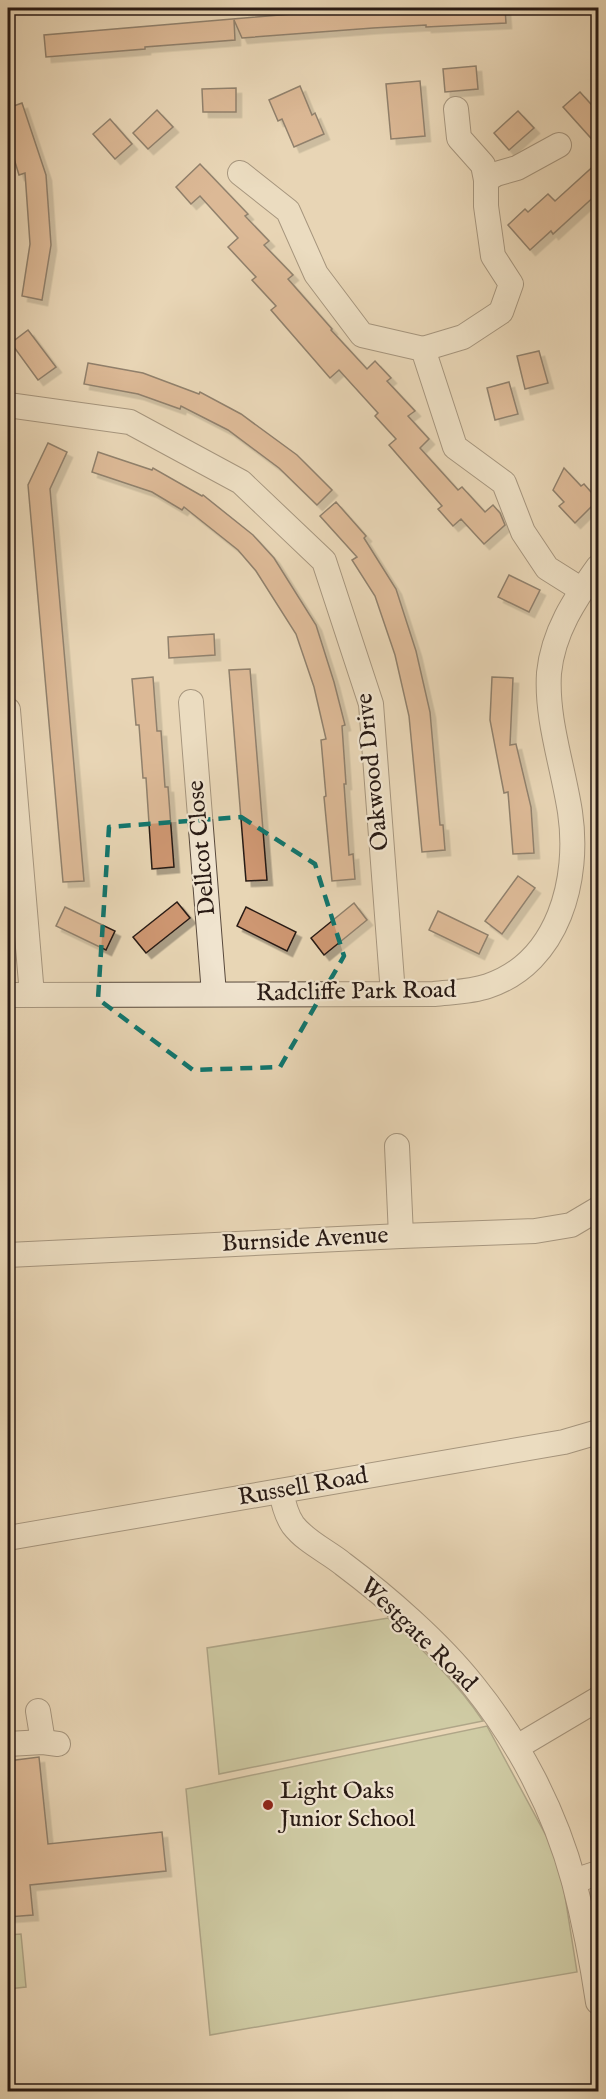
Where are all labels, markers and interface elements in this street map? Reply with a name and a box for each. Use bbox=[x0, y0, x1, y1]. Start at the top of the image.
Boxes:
street label: Oakwood Drive bbox=[349, 692, 397, 852]
street label: Dellcot Close bbox=[181, 779, 223, 917]
street label: Radcliffe Park Road bbox=[256, 975, 457, 1009]
street label: Burnside Avenue bbox=[221, 1220, 389, 1260]
street label: Russell Road bbox=[236, 1460, 370, 1514]
street label: Westgate Road bbox=[353, 1571, 483, 1699]
place label: Light Oaks Junior School bbox=[277, 1776, 416, 1835]
marker: Light Oaks Junior School bbox=[261, 1798, 275, 1812]

